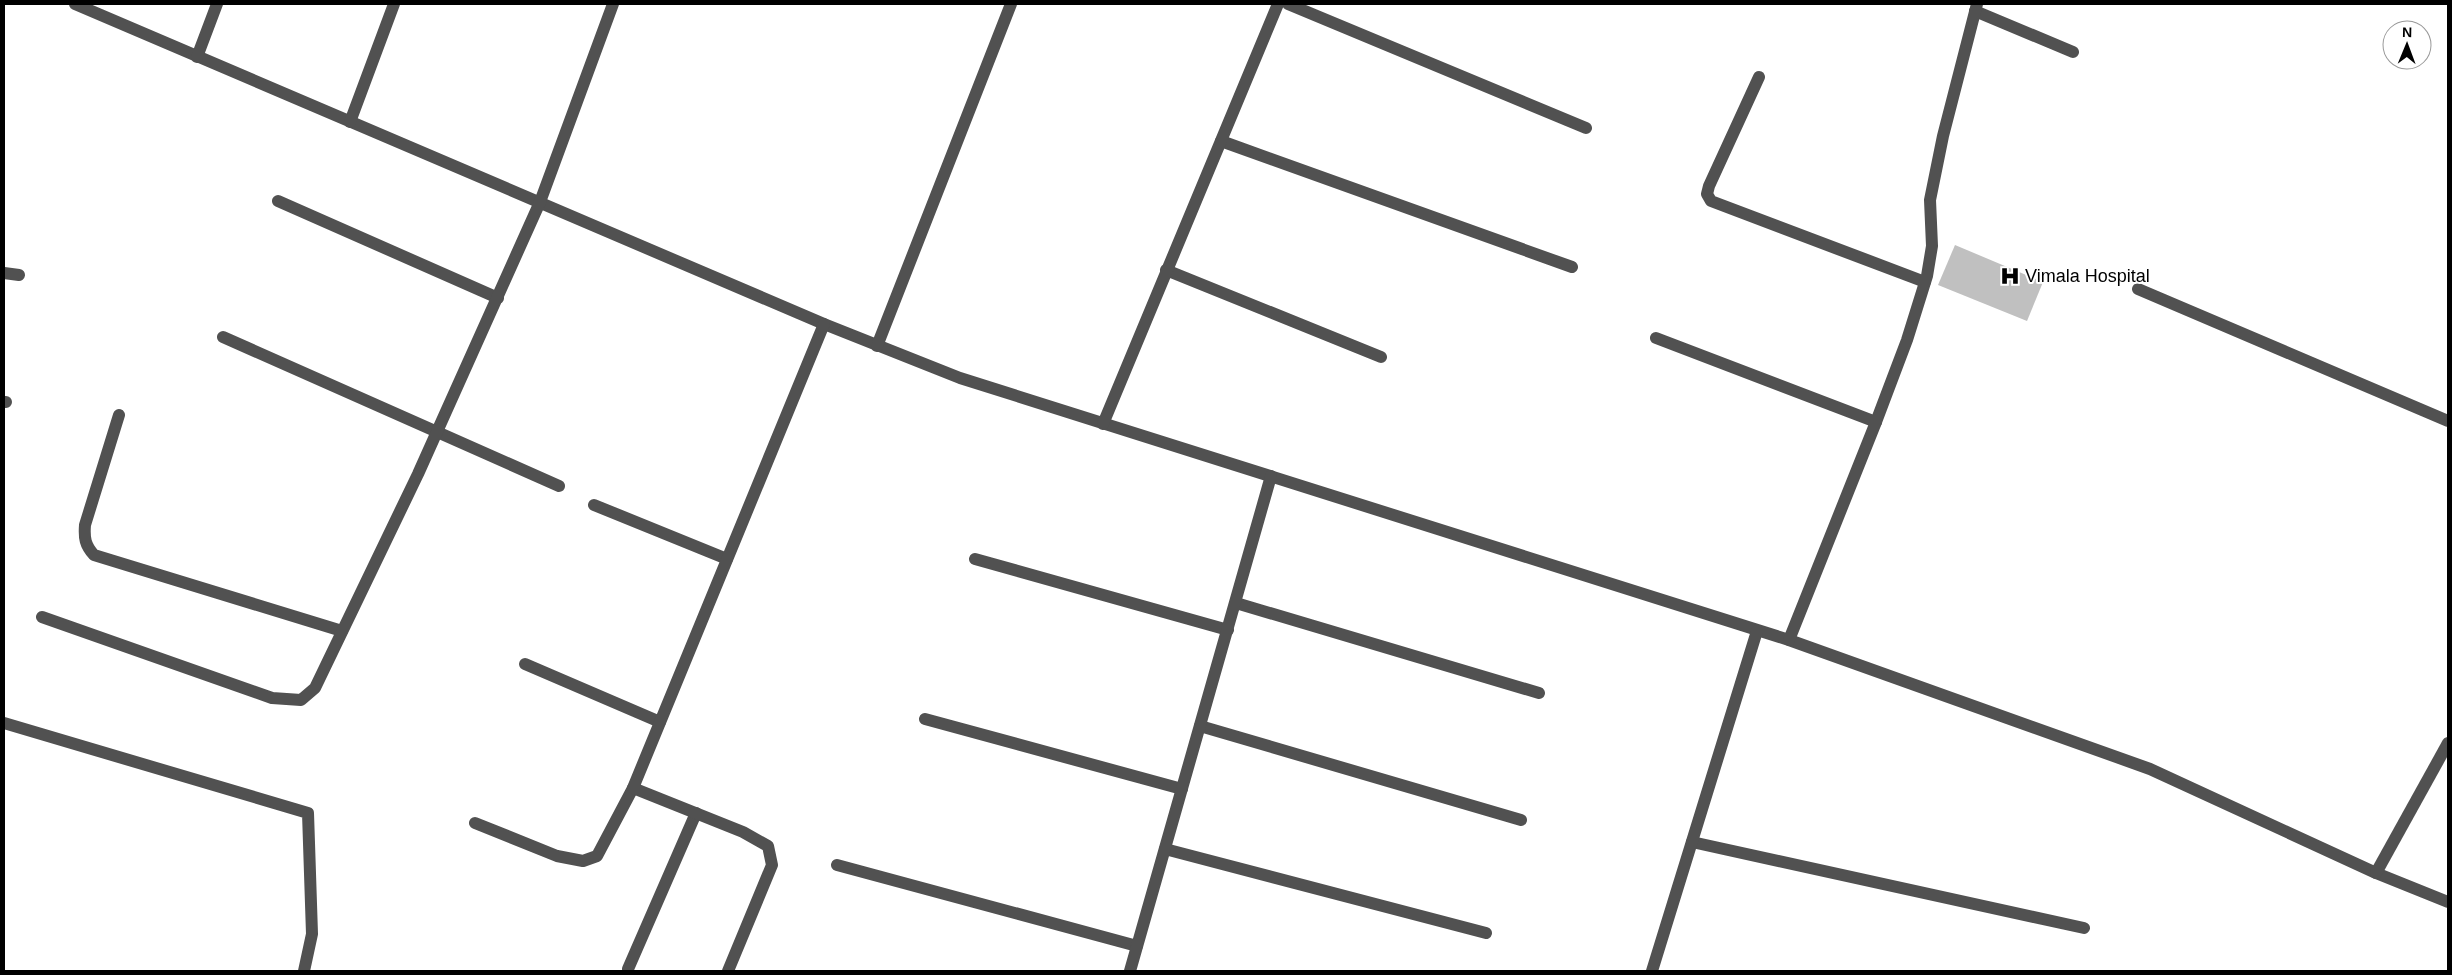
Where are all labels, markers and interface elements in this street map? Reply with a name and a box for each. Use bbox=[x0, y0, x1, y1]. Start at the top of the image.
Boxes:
north arrow bbox=[2382, 20, 2432, 70]
text: N bbox=[2402, 24, 2412, 40]
hospital icon: Vimala Hospital bbox=[1999, 265, 2021, 287]
place label: Vimala Hospital bbox=[2025, 266, 2150, 286]

